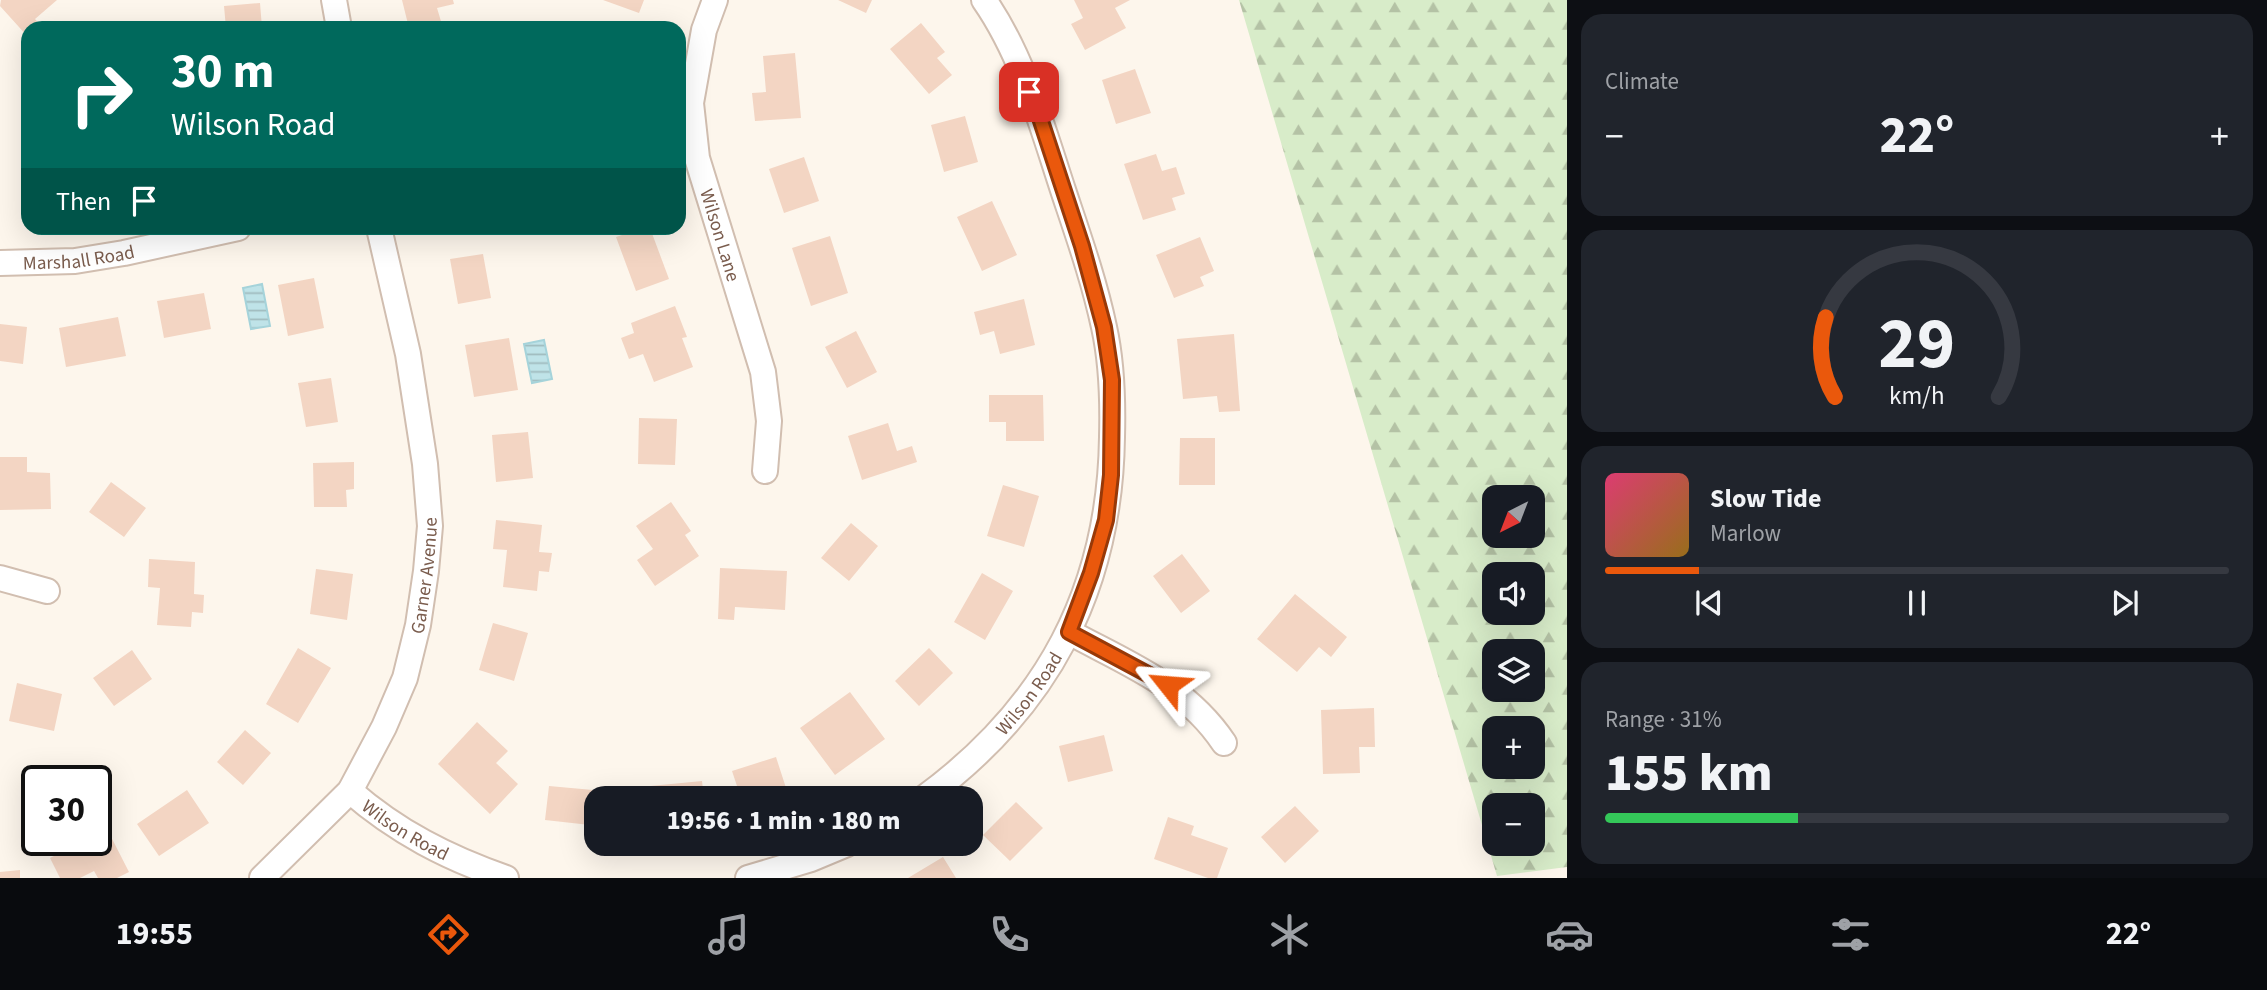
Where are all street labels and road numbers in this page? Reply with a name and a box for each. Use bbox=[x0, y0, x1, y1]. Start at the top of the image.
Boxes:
street label: Wilson Lane bbox=[692, 186, 746, 285]
street label: Marshall Road bbox=[23, 239, 137, 277]
street label: Garner Avenue bbox=[404, 516, 445, 637]
street label: Wilson Road bbox=[990, 647, 1070, 742]
street label: Wilson Road bbox=[356, 794, 453, 868]

